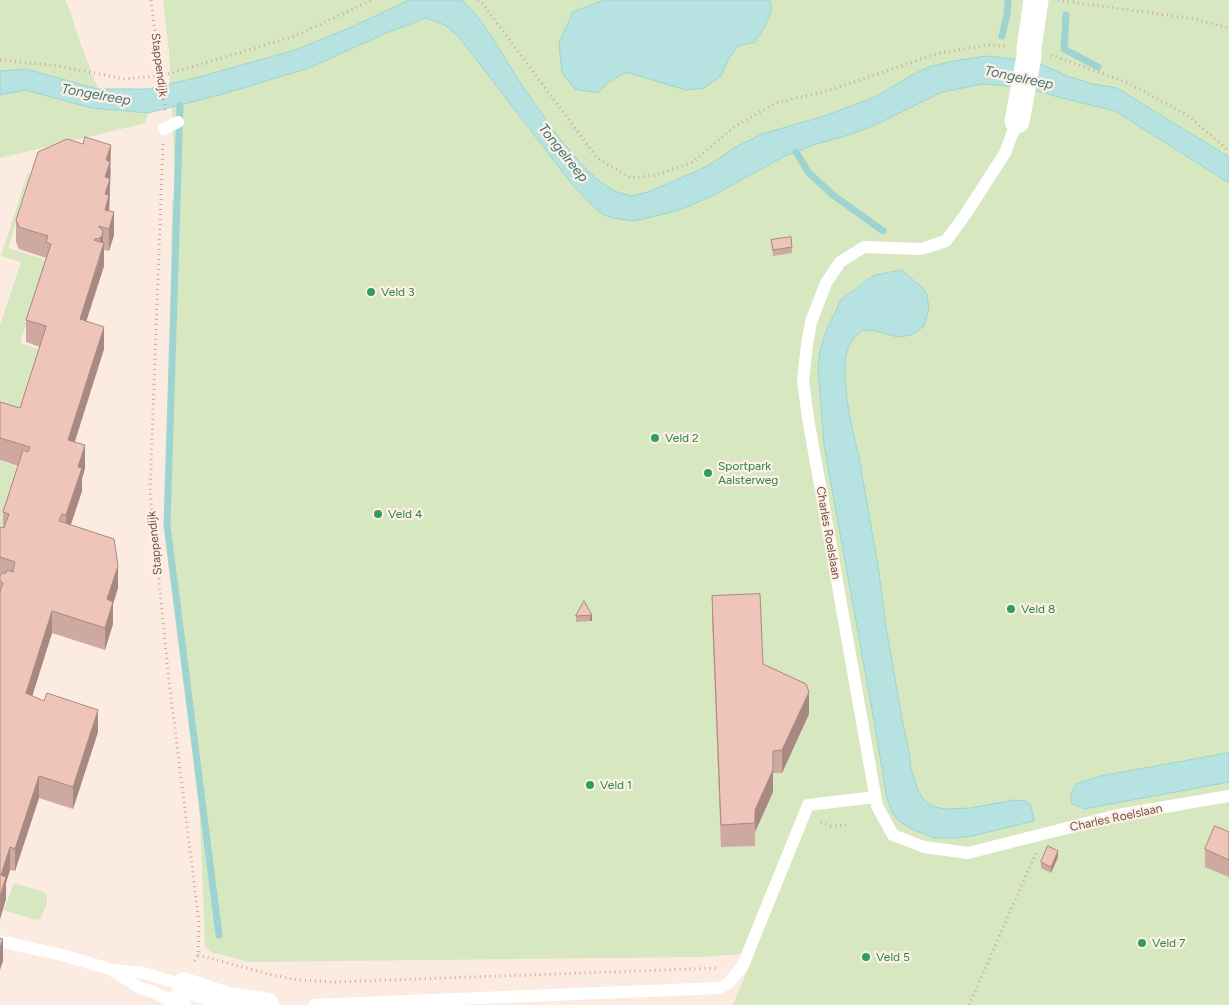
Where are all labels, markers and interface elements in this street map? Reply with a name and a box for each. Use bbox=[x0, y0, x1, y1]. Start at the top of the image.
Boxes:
street label: Stappendijk bbox=[148, 32, 170, 98]
water label: Tongelreep bbox=[983, 62, 1055, 94]
water label: Tongelreep bbox=[60, 81, 132, 109]
water label: Tongelreep bbox=[534, 120, 592, 186]
place label: Veld 3 bbox=[381, 285, 415, 299]
marker: Veld 3 bbox=[365, 286, 377, 298]
place label: Veld 2 bbox=[665, 431, 699, 445]
marker: Veld 2 bbox=[649, 432, 661, 444]
place label: Sportpark Aalsterweg bbox=[718, 459, 778, 487]
marker: Sportpark Aalsterweg bbox=[702, 467, 714, 479]
street label: Charles Roelslaan bbox=[813, 485, 843, 581]
place label: Veld 4 bbox=[388, 507, 422, 521]
marker: Veld 4 bbox=[372, 508, 384, 520]
street label: Stappendijk bbox=[144, 510, 166, 576]
place label: Veld 8 bbox=[1021, 602, 1055, 616]
marker: Veld 8 bbox=[1005, 603, 1017, 615]
place label: Veld 1 bbox=[600, 778, 632, 792]
marker: Veld 1 bbox=[584, 779, 596, 791]
street label: Charles Roelslaan bbox=[1068, 801, 1164, 835]
place label: Veld 7 bbox=[1152, 936, 1185, 950]
marker: Veld 7 bbox=[1136, 937, 1148, 949]
place label: Veld 5 bbox=[876, 950, 910, 964]
marker: Veld 5 bbox=[860, 951, 872, 963]

